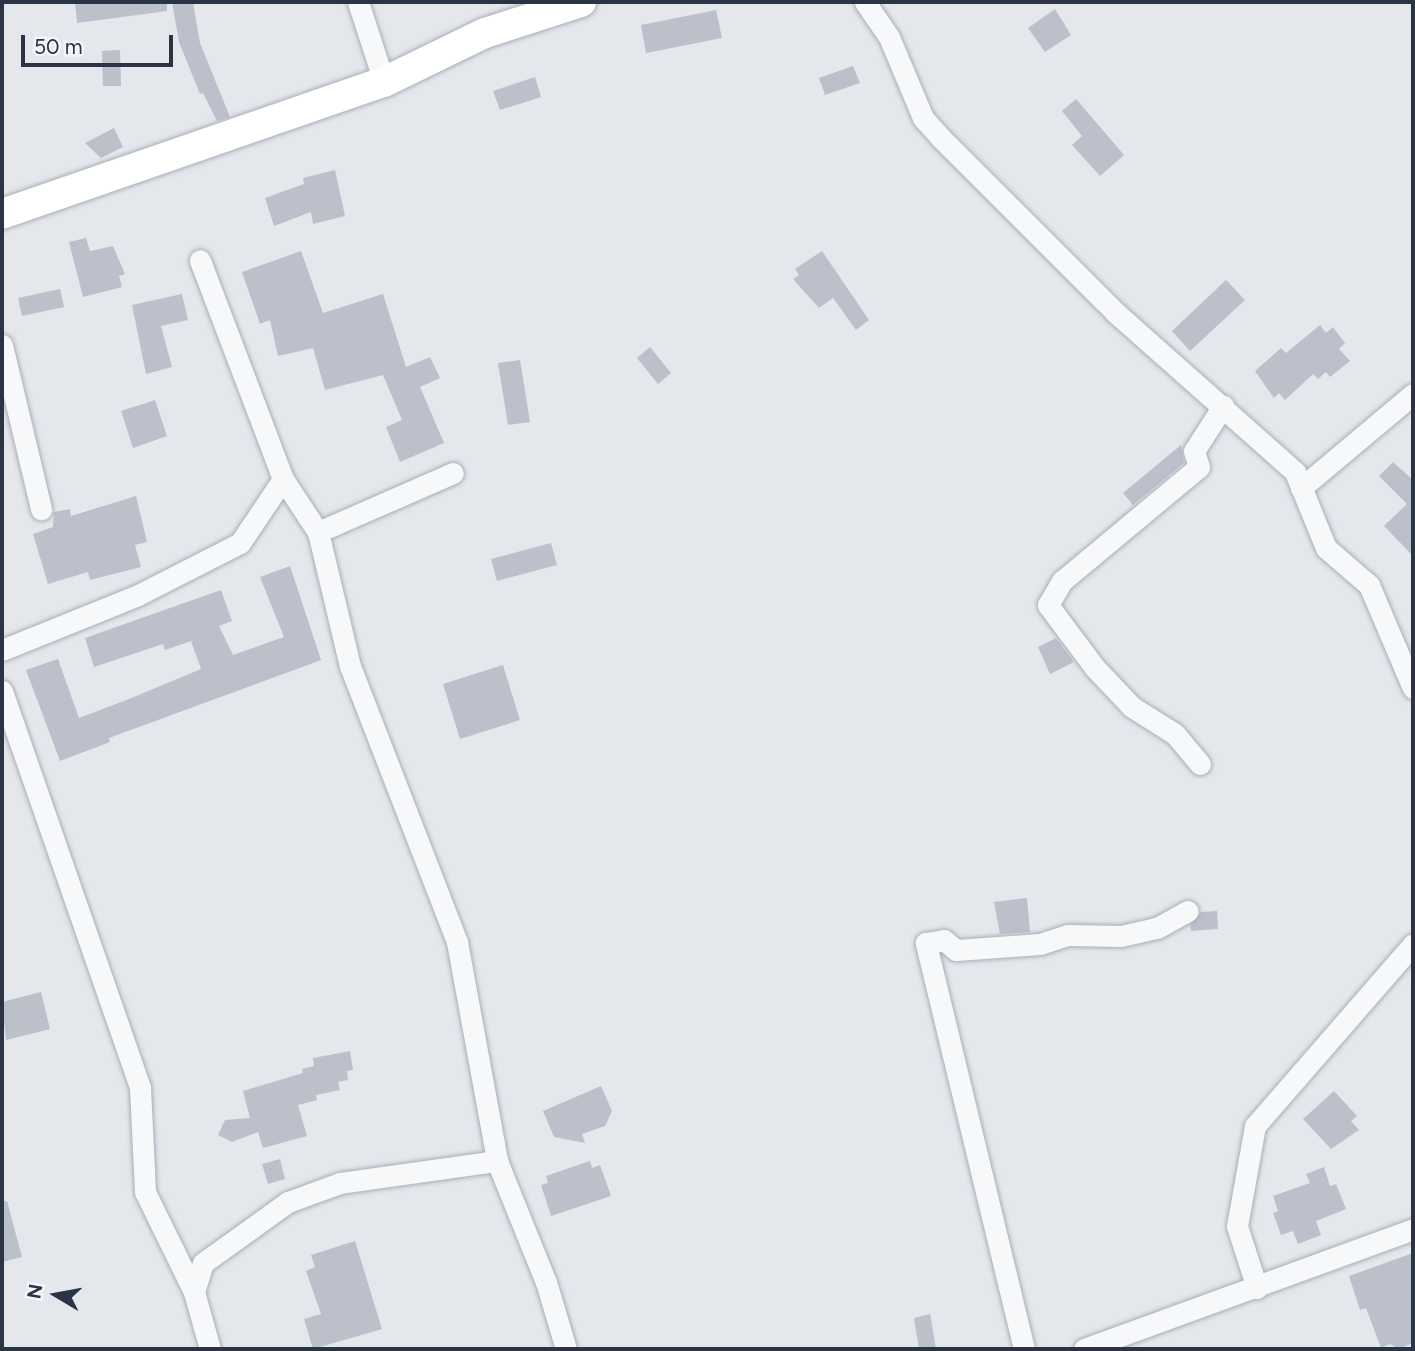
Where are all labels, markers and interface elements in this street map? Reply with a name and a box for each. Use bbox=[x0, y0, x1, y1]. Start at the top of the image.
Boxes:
scale bar bbox=[24, 21, 177, 65]
text: 50 m bbox=[34, 34, 83, 59]
north arrow bbox=[21, 1260, 91, 1330]
text: N bbox=[22, 1282, 47, 1300]

